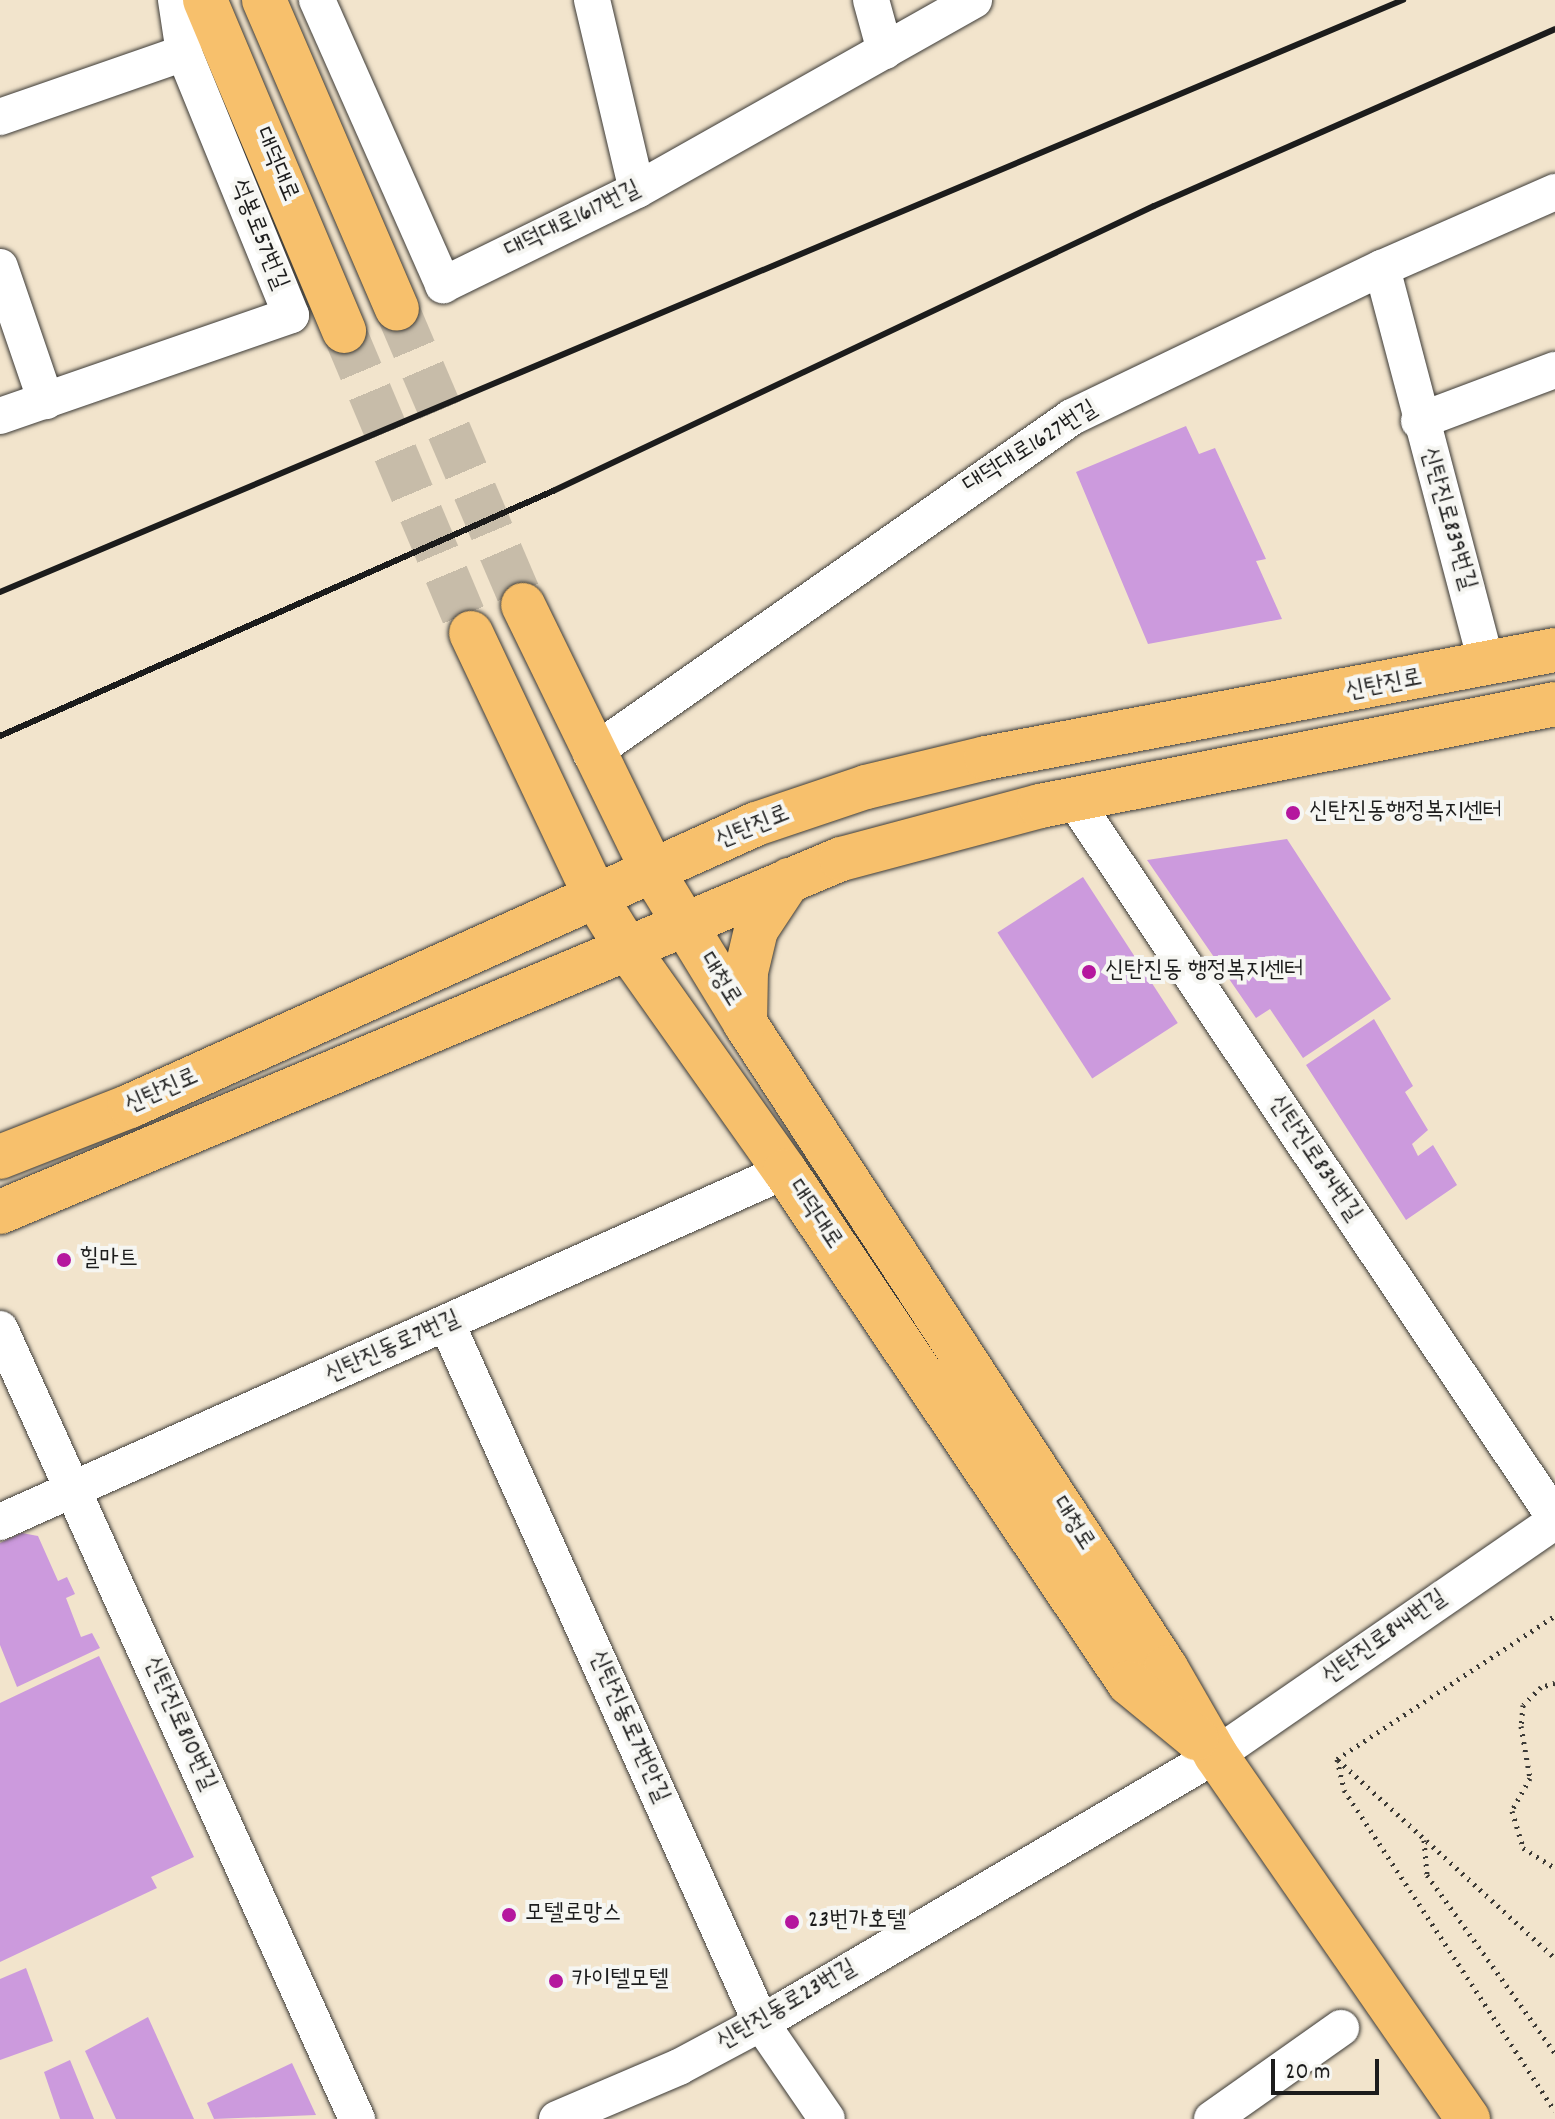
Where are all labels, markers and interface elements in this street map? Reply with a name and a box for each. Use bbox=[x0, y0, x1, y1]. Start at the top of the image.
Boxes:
street label: 대덕대로 bbox=[247, 124, 303, 206]
street label: 석봉로57번길 bbox=[223, 175, 293, 295]
street label: 대덕대로1617번길 bbox=[500, 176, 646, 266]
street label: 대덕대로1627번길 bbox=[959, 395, 1103, 501]
street label: 신탄진로839번길 bbox=[1413, 444, 1481, 594]
street label: 신탄진로 bbox=[1343, 664, 1425, 708]
place label: 신탄진동행정복지센터 bbox=[1309, 799, 1502, 827]
street label: 신탄진로 bbox=[712, 800, 794, 856]
marker: 신탄진동행정복지센터 bbox=[1284, 804, 1302, 822]
street label: 대청로 bbox=[691, 948, 747, 1012]
place label: 신탄진동 행정복지센터 bbox=[1105, 958, 1304, 986]
marker: 신탄진동 행정복지센터 bbox=[1080, 963, 1098, 981]
street label: 신탄진로 bbox=[121, 1063, 203, 1121]
street label: 신탄진로834번길 bbox=[1261, 1090, 1367, 1228]
street label: 대덕대로 bbox=[780, 1175, 848, 1255]
place label: 힐마트 bbox=[80, 1246, 138, 1274]
marker: 힐마트 bbox=[55, 1251, 73, 1269]
street label: 신탄진동로7번길 bbox=[321, 1305, 465, 1391]
street label: 대청로 bbox=[1044, 1492, 1100, 1556]
street label: 신탄진로844번길 bbox=[1317, 1584, 1453, 1692]
street label: 신탄진동로7번안길 bbox=[582, 1646, 674, 1808]
street label: 신탄진로810번길 bbox=[137, 1652, 221, 1796]
place label: 모텔로망스 bbox=[525, 1901, 622, 1929]
marker: 모텔로망스 bbox=[500, 1906, 518, 1924]
place label: 23번가호텔 bbox=[808, 1908, 906, 1936]
marker: 23번가호텔 bbox=[783, 1913, 801, 1931]
street label: 신탄진동로23번길 bbox=[712, 1954, 862, 2058]
place label: 카이텔모텔 bbox=[572, 1967, 669, 1995]
marker: 카이텔모텔 bbox=[547, 1972, 565, 1990]
scale bar bbox=[1275, 2043, 1383, 2093]
text: 20 m bbox=[1285, 2056, 1331, 2090]

